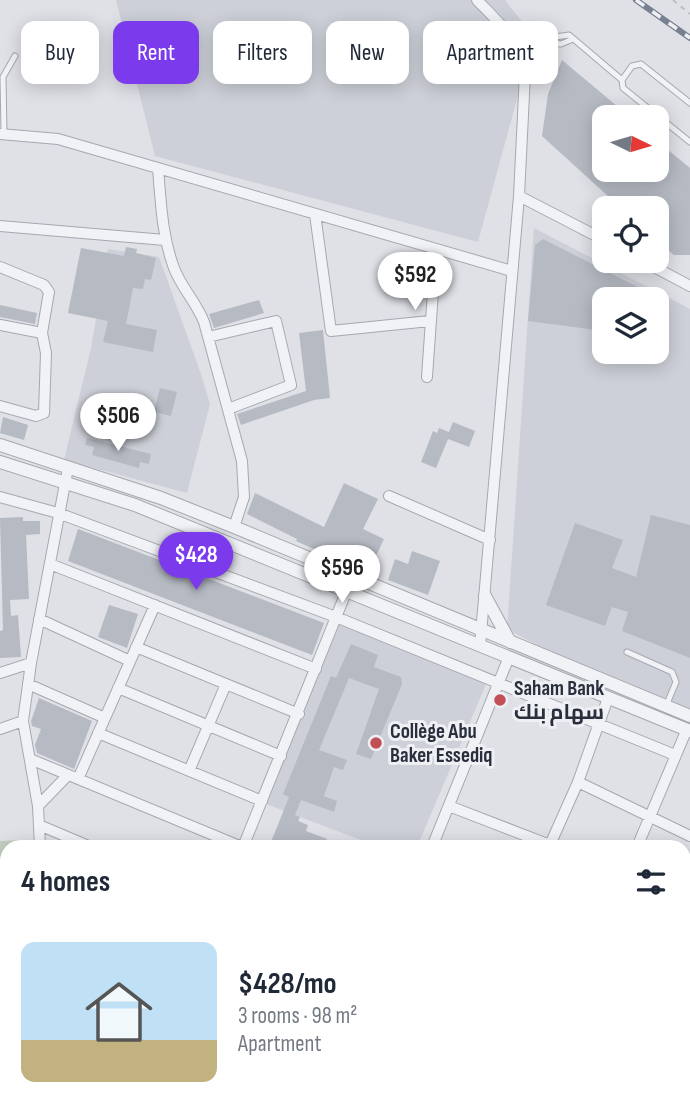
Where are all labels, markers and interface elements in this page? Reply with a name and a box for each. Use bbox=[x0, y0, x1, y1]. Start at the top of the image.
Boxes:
chip: Buy bbox=[21, 21, 99, 84]
chip: Rent bbox=[113, 21, 199, 84]
chip: Filters bbox=[213, 21, 312, 84]
chip: New bbox=[326, 21, 409, 84]
chip: Apartment bbox=[423, 21, 558, 84]
north arrow bbox=[592, 105, 668, 182]
map controls bbox=[592, 105, 669, 364]
button: locate bbox=[592, 196, 669, 273]
pin: $592 bbox=[374, 252, 456, 312]
text: $592 bbox=[394, 261, 436, 289]
button: layers bbox=[592, 287, 669, 364]
pin: $506 bbox=[77, 393, 159, 453]
text: $506 bbox=[96, 402, 140, 430]
pin: $428 bbox=[155, 532, 237, 592]
text: $428 bbox=[174, 541, 218, 569]
pin: $596 bbox=[301, 546, 383, 605]
text: $596 bbox=[320, 554, 364, 582]
place label: Saham Bank سهام بنك bbox=[514, 676, 604, 726]
marker: Saham Bank سهام بنك bbox=[492, 692, 508, 708]
place label: Collège Abu Baker Essediq bbox=[390, 719, 492, 768]
marker: Collège Abu Baker Essediq bbox=[368, 735, 384, 751]
icon: filters bbox=[632, 863, 670, 901]
text: 4 homes bbox=[21, 864, 110, 900]
text: $428/mo bbox=[238, 966, 337, 1002]
icon: home bbox=[77, 970, 161, 1054]
text: 3 rooms · 98 m² bbox=[238, 1002, 357, 1030]
text: Apartment bbox=[238, 1030, 322, 1058]

